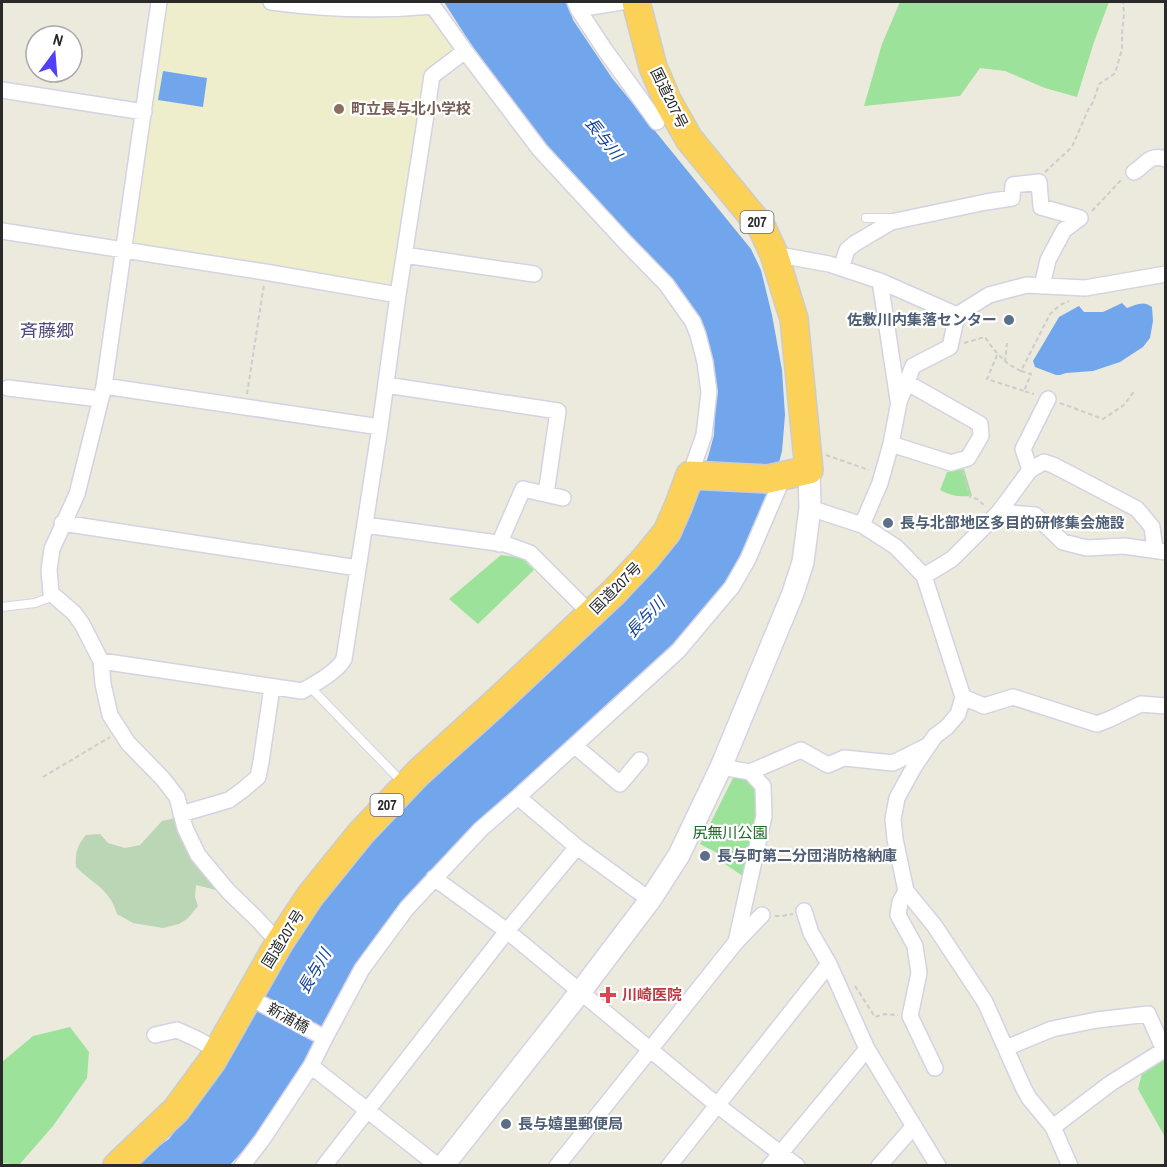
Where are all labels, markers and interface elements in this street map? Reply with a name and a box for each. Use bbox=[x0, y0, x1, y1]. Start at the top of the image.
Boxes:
north arrow bbox=[24, 24, 84, 84]
text: N bbox=[51, 28, 66, 51]
street label: 国道207号 bbox=[646, 64, 693, 132]
place label: 町立長与北小学校 bbox=[351, 98, 471, 119]
marker: 町立長与北小学校 bbox=[332, 102, 346, 116]
water label: 長与川 bbox=[581, 112, 629, 165]
road number: 207 bbox=[740, 211, 774, 233]
place label: 佐敷川内集落センター bbox=[847, 309, 997, 330]
marker: 佐敷川内集落センター bbox=[1002, 313, 1016, 327]
district label: 斉藤郷 bbox=[20, 318, 74, 343]
place label: 長与北部地区多目的研修集会施設 bbox=[900, 512, 1125, 533]
marker: 長与北部地区多目的研修集会施設 bbox=[881, 516, 895, 530]
street label: 国道207号 bbox=[585, 557, 646, 618]
water label: 長与川 bbox=[620, 591, 671, 642]
road number: 207 bbox=[370, 794, 404, 816]
park label: 尻無川公園 bbox=[692, 822, 768, 843]
place label: 長与町第二分団消防格納庫 bbox=[717, 845, 897, 866]
marker: 長与町第二分団消防格納庫 bbox=[698, 849, 712, 863]
street label: 国道207号 bbox=[256, 905, 309, 972]
water label: 長与川 bbox=[292, 943, 337, 997]
place label: 川崎医院 bbox=[622, 984, 682, 1005]
marker: 川崎医院 bbox=[599, 986, 617, 1004]
street label: 新浦橋 bbox=[263, 997, 313, 1038]
place label: 長与嬉里郵便局 bbox=[518, 1113, 623, 1134]
marker: 長与嬉里郵便局 bbox=[499, 1117, 513, 1131]

